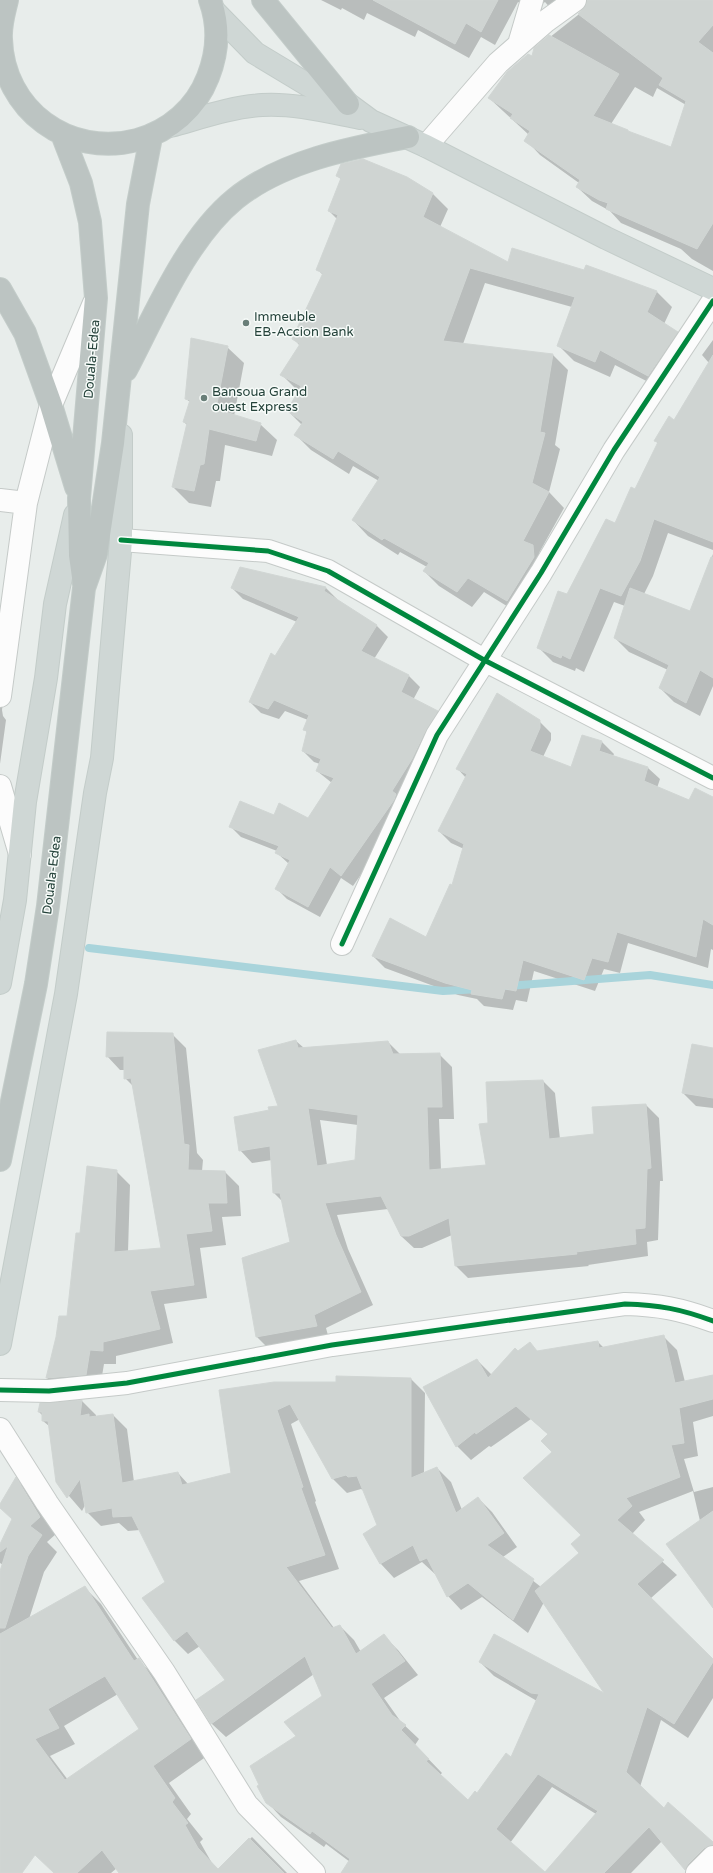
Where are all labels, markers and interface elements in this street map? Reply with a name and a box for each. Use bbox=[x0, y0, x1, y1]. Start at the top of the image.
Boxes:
place label: Immeuble EB-Accion Bank bbox=[254, 309, 354, 340]
marker: Immeuble EB-Accion Bank bbox=[241, 318, 251, 328]
street label: Douala-Edea bbox=[81, 319, 103, 399]
place label: Bansoua Grand ouest Express bbox=[212, 384, 307, 415]
marker: Bansoua Grand ouest Express bbox=[199, 393, 209, 403]
street label: Douala-Edea bbox=[39, 835, 65, 916]

